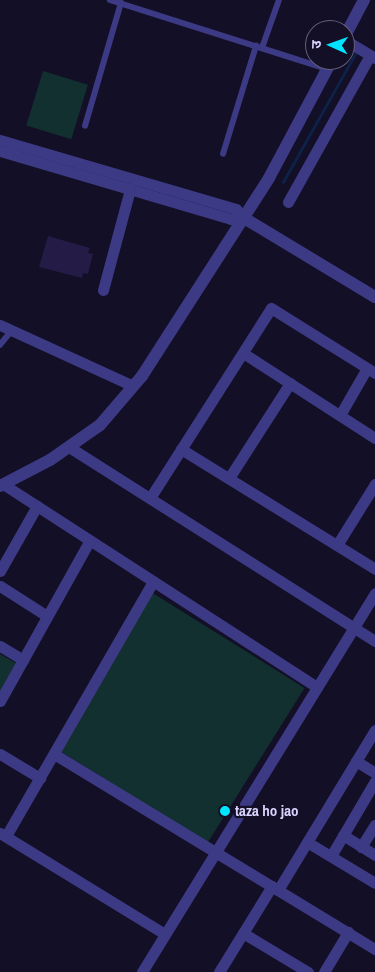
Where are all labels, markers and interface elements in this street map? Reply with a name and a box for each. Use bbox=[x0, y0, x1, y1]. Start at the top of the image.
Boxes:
north arrow bbox=[305, 20, 355, 70]
text: उ bbox=[307, 40, 325, 49]
place label: taza ho jao bbox=[235, 802, 299, 820]
marker: taza ho jao bbox=[219, 805, 231, 817]

